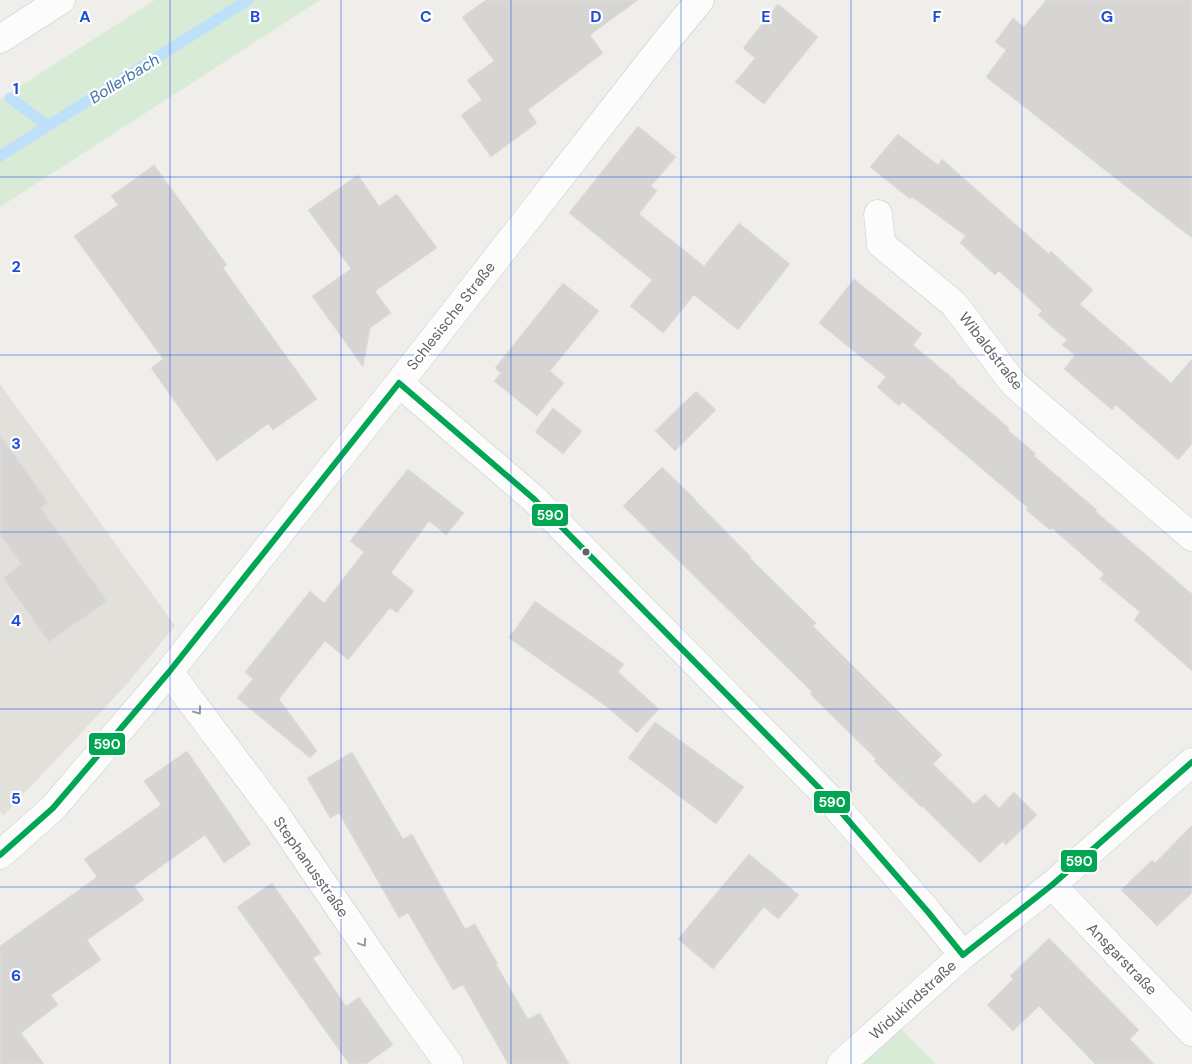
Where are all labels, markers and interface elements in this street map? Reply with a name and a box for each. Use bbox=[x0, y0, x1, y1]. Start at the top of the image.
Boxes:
text: A bbox=[79, 6, 91, 27]
text: B bbox=[250, 6, 260, 27]
text: C bbox=[420, 6, 432, 27]
text: D bbox=[590, 6, 602, 27]
text: E bbox=[761, 6, 771, 27]
text: F bbox=[933, 6, 942, 27]
text: G bbox=[1101, 6, 1113, 27]
water label: Bollerbach bbox=[85, 49, 163, 108]
text: 1 bbox=[13, 78, 19, 99]
text: 2 bbox=[11, 256, 21, 277]
street label: Schlesische Straße bbox=[402, 258, 500, 374]
street label: Wibaldstraße bbox=[954, 308, 1028, 394]
text: 3 bbox=[11, 433, 21, 454]
line badge: 590 bbox=[531, 503, 569, 527]
text: 590 bbox=[536, 506, 564, 524]
unlabelled marker bbox=[581, 547, 591, 557]
text: 4 bbox=[11, 610, 21, 631]
one-way arrow bbox=[192, 705, 201, 715]
line badge: 590 bbox=[88, 732, 126, 756]
text: 590 bbox=[93, 735, 121, 753]
text: 5 bbox=[11, 788, 21, 809]
line badge: 590 bbox=[813, 790, 851, 814]
text: 590 bbox=[818, 793, 846, 811]
street label: Stephanusstraße bbox=[269, 813, 353, 921]
line badge: 590 bbox=[1060, 849, 1098, 873]
text: 590 bbox=[1065, 852, 1093, 870]
street label: Ansgarstraße bbox=[1082, 919, 1162, 999]
one-way arrow bbox=[357, 937, 366, 947]
street label: Widukindstraße bbox=[865, 956, 961, 1044]
text: 6 bbox=[11, 965, 21, 986]

